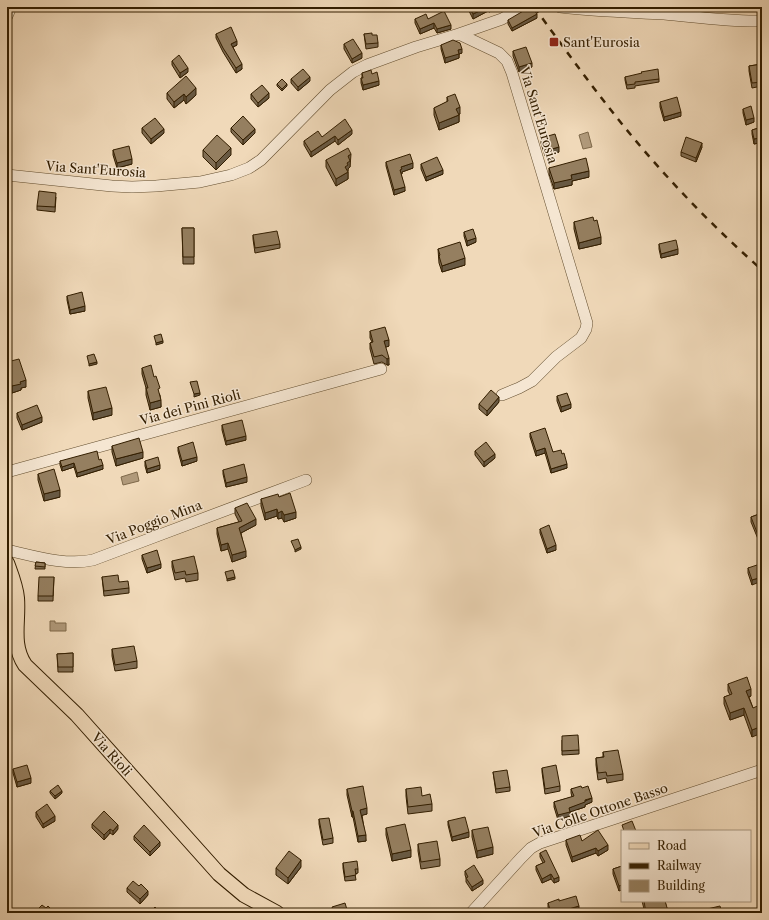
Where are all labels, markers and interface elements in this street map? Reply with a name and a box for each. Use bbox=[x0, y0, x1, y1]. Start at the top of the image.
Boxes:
place label: Sant'Eurosia bbox=[563, 34, 640, 50]
marker: Sant'Eurosia bbox=[548, 36, 560, 48]
street label: Via Sant'Eurosia bbox=[516, 64, 561, 165]
street label: Via Sant'Eurosia bbox=[44, 157, 147, 180]
street label: Via dei Pini Rioli bbox=[137, 386, 242, 428]
street label: Via Poggio Mina bbox=[103, 496, 204, 548]
street label: Via Rioli bbox=[88, 728, 136, 779]
street label: Via Colle Ottone Basso bbox=[529, 779, 670, 841]
legend bbox=[621, 830, 751, 902]
text: Road bbox=[657, 838, 687, 853]
text: Railway bbox=[657, 858, 702, 873]
text: Building bbox=[657, 878, 705, 893]

